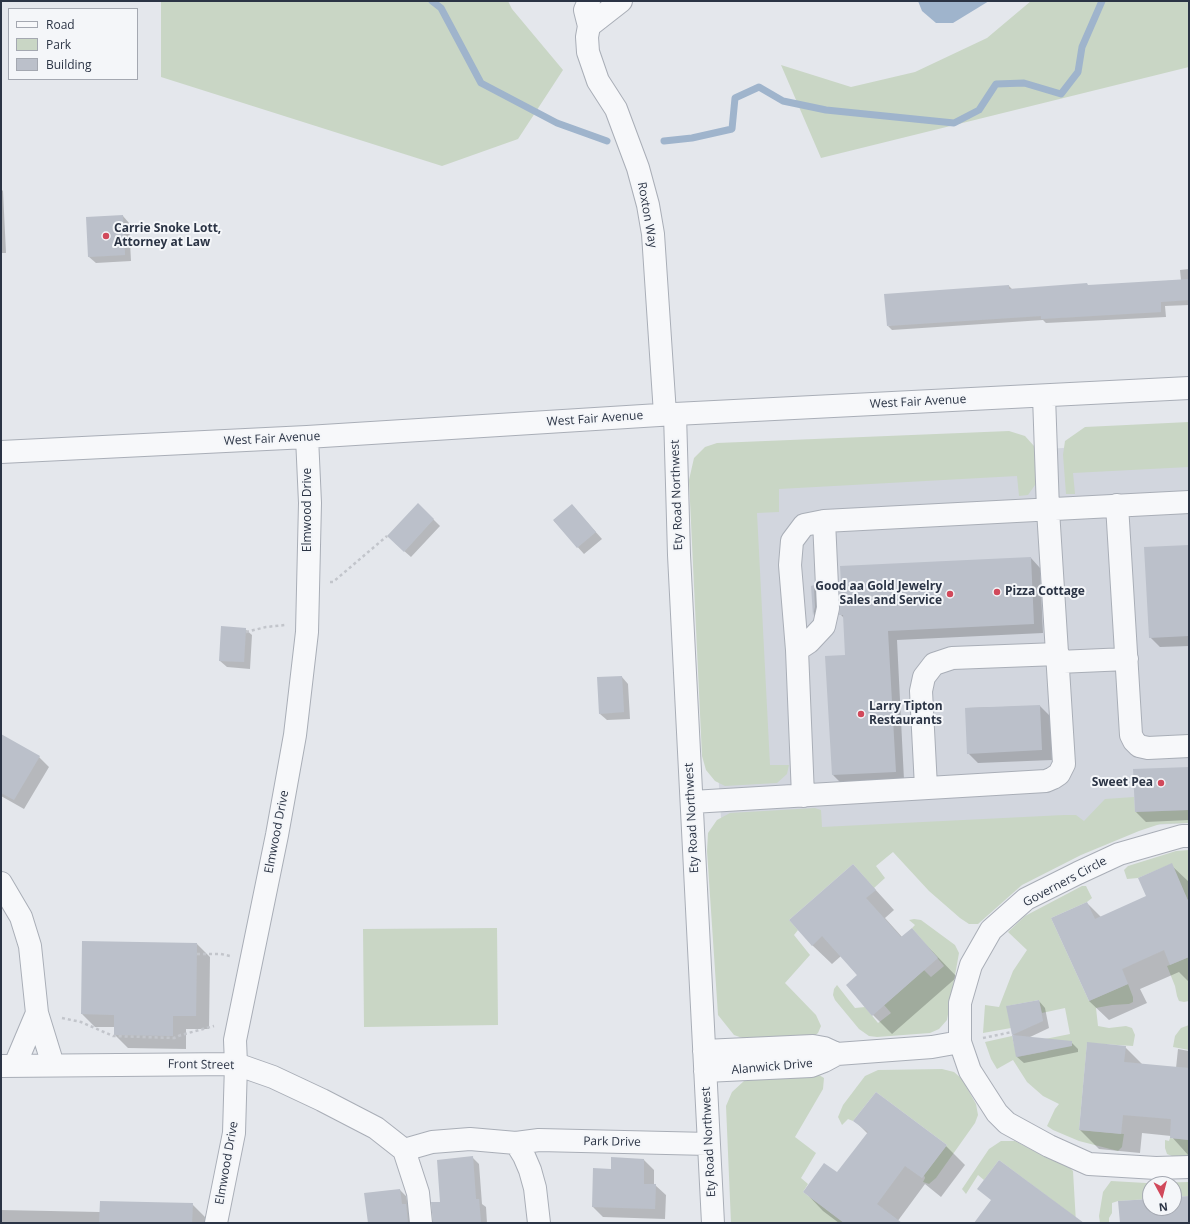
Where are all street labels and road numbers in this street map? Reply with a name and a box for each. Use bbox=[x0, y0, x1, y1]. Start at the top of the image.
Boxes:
street label: Roxton Way bbox=[634, 181, 660, 249]
street label: West Fair Avenue bbox=[869, 392, 967, 412]
street label: West Fair Avenue bbox=[546, 408, 644, 430]
street label: West Fair Avenue bbox=[223, 429, 321, 449]
street label: Ety Road Northwest bbox=[668, 439, 686, 551]
street label: Elmwood Drive bbox=[301, 468, 315, 552]
street label: Ety Road Northwest bbox=[682, 762, 702, 874]
street label: Elmwood Drive bbox=[262, 789, 292, 875]
street label: Governers Circle bbox=[1021, 854, 1109, 910]
street label: Alanwick Drive bbox=[731, 1056, 813, 1078]
street label: Front Street bbox=[168, 1057, 234, 1073]
street label: Ety Road Northwest bbox=[699, 1086, 719, 1198]
street label: Elmwood Drive bbox=[213, 1120, 241, 1206]
street label: Park Drive bbox=[583, 1134, 641, 1150]

